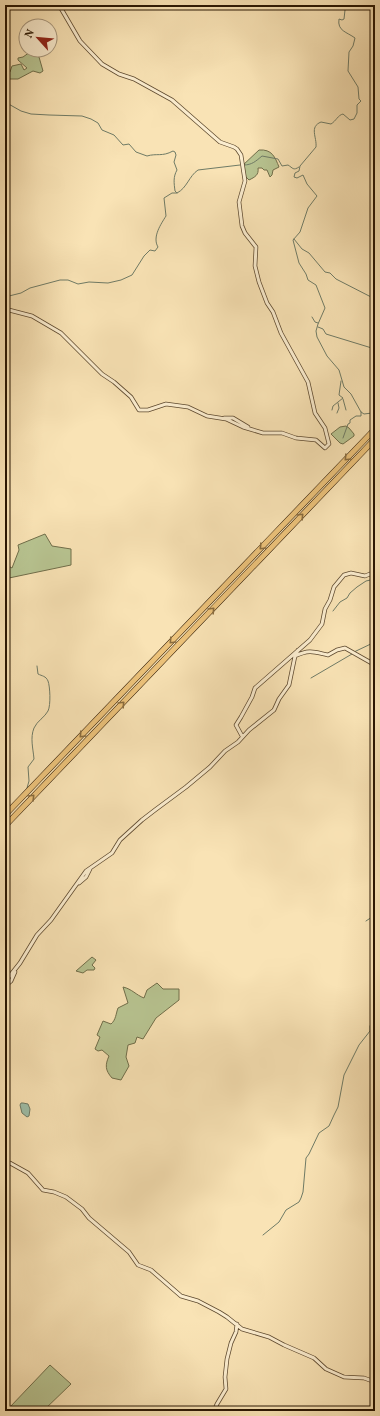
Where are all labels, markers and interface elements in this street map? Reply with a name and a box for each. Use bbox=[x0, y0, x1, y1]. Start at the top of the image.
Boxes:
north arrow bbox=[18, 18, 58, 58]
text: N bbox=[22, 27, 39, 41]
one-way arrow bbox=[344, 453, 352, 461]
one-way arrow bbox=[297, 513, 304, 520]
one-way arrow bbox=[259, 542, 267, 550]
one-way arrow bbox=[207, 607, 215, 615]
one-way arrow bbox=[169, 636, 177, 644]
one-way arrow bbox=[117, 701, 124, 708]
one-way arrow bbox=[79, 730, 87, 738]
one-way arrow bbox=[27, 795, 34, 802]

